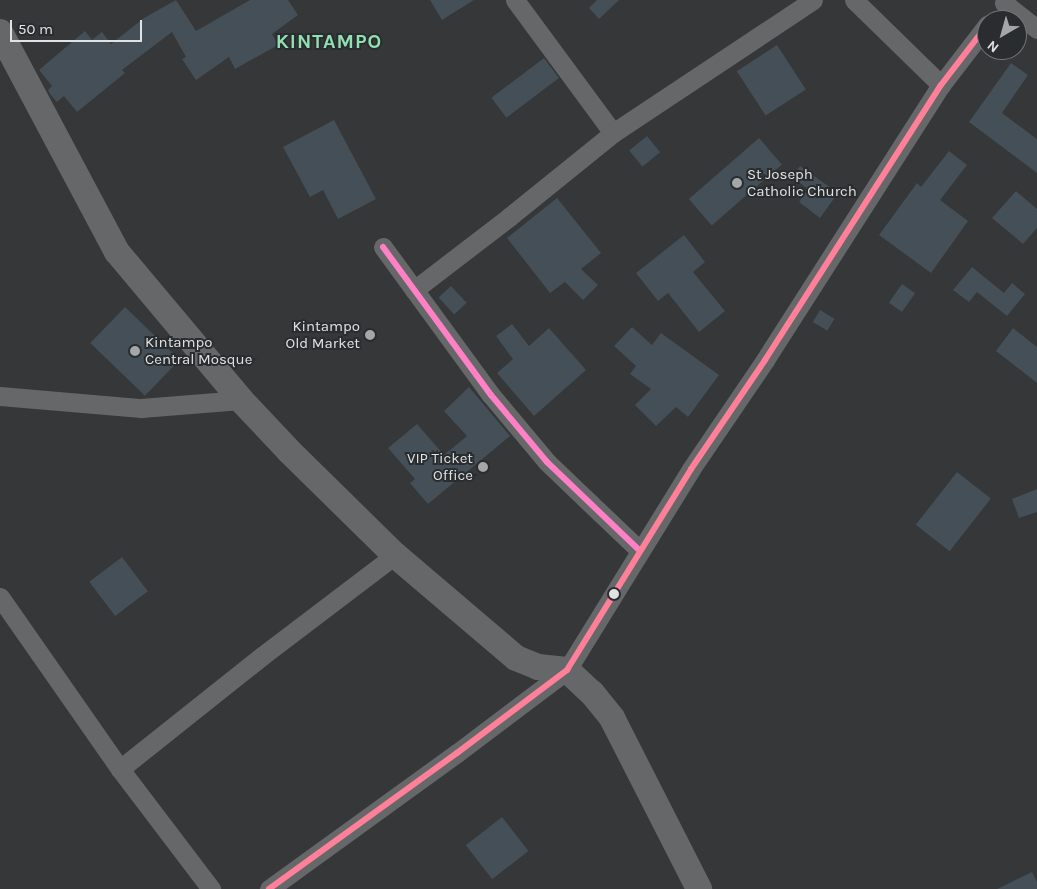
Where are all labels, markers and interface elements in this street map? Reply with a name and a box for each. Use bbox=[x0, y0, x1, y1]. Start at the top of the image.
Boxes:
scale bar bbox=[12, 10, 145, 42]
north arrow bbox=[977, 10, 1027, 60]
text: 50 m bbox=[18, 20, 53, 38]
district label: KINTAMPO bbox=[275, 29, 383, 53]
text: N bbox=[984, 37, 1002, 56]
place label: St Joseph Catholic Church bbox=[747, 165, 857, 200]
marker: St Joseph Catholic Church bbox=[731, 177, 743, 189]
place label: Kintampo Old Market bbox=[285, 317, 360, 352]
marker: Kintampo Old Market bbox=[364, 329, 376, 341]
place label: Kintampo Central Mosque bbox=[145, 333, 252, 368]
marker: Kintampo Central Mosque bbox=[129, 345, 141, 357]
place label: VIP Ticket Office bbox=[407, 449, 473, 484]
marker: VIP Ticket Office bbox=[477, 461, 489, 473]
unlabelled marker bbox=[609, 589, 619, 599]

